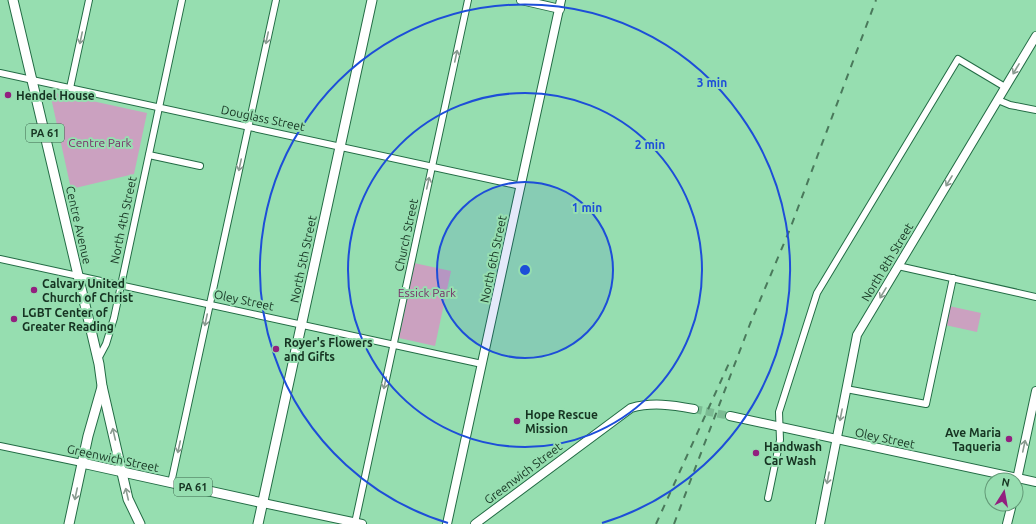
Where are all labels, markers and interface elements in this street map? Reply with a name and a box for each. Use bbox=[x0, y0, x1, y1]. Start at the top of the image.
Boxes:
one-way arrow bbox=[76, 31, 84, 44]
one-way arrow bbox=[263, 31, 271, 44]
one-way arrow bbox=[453, 50, 461, 63]
one-way arrow bbox=[1012, 63, 1020, 74]
text: 3 min bbox=[697, 76, 727, 89]
place label: Hendel House bbox=[16, 89, 95, 102]
marker: Hendel House bbox=[3, 90, 13, 100]
street label: Douglass Street bbox=[220, 103, 306, 133]
road number: PA 61 bbox=[26, 124, 64, 142]
park label: Centre Park bbox=[68, 136, 132, 149]
text: 2 min bbox=[635, 138, 665, 151]
one-way arrow bbox=[235, 158, 243, 171]
street label: North 4th Street bbox=[107, 175, 139, 265]
one-way arrow bbox=[945, 175, 953, 187]
one-way arrow bbox=[425, 177, 433, 190]
street label: Centre Avenue bbox=[64, 185, 94, 265]
street label: Church Street bbox=[392, 197, 420, 273]
text: 1 min bbox=[572, 201, 602, 214]
street label: North 5th Street bbox=[287, 214, 319, 304]
street label: North 6th Street bbox=[477, 214, 509, 304]
street label: North 8th Street bbox=[858, 220, 916, 304]
centre of rings bbox=[518, 263, 532, 277]
place label: Calvary United Church of Christ bbox=[42, 277, 133, 304]
marker: Calvary United Church of Christ bbox=[29, 285, 39, 295]
park label: Essick Park bbox=[398, 286, 456, 299]
street label: Oley Street bbox=[213, 287, 276, 313]
one-way arrow bbox=[878, 287, 886, 299]
place label: LGBT Center of Greater Reading bbox=[22, 306, 114, 333]
one-way arrow bbox=[202, 313, 210, 326]
marker: LGBT Center of Greater Reading bbox=[9, 314, 19, 324]
place label: Royer's Flowers and Gifts bbox=[284, 336, 373, 363]
marker: Royer's Flowers and Gifts bbox=[271, 344, 281, 354]
one-way arrow bbox=[381, 376, 389, 389]
place label: Hope Rescue Mission bbox=[525, 408, 598, 435]
one-way arrow bbox=[837, 408, 845, 421]
marker: Hope Rescue Mission bbox=[512, 416, 522, 426]
street label: Oley Street bbox=[854, 425, 917, 451]
place label: Ave Maria Taqueria bbox=[945, 426, 1001, 453]
one-way arrow bbox=[109, 428, 117, 441]
marker: Ave Maria Taqueria bbox=[1004, 434, 1014, 444]
one-way arrow bbox=[174, 440, 182, 453]
street label: Greenwich Street bbox=[482, 440, 564, 506]
place label: Handwash Car Wash bbox=[764, 440, 822, 467]
one-way arrow bbox=[1021, 440, 1029, 453]
street label: Greenwich Street bbox=[66, 442, 160, 474]
marker: Handwash Car Wash bbox=[751, 448, 761, 458]
one-way arrow bbox=[824, 471, 832, 484]
north arrow bbox=[984, 472, 1024, 512]
text: N bbox=[1001, 476, 1011, 489]
road number: PA 61 bbox=[174, 478, 212, 496]
one-way arrow bbox=[71, 487, 79, 500]
one-way arrow bbox=[122, 488, 130, 501]

